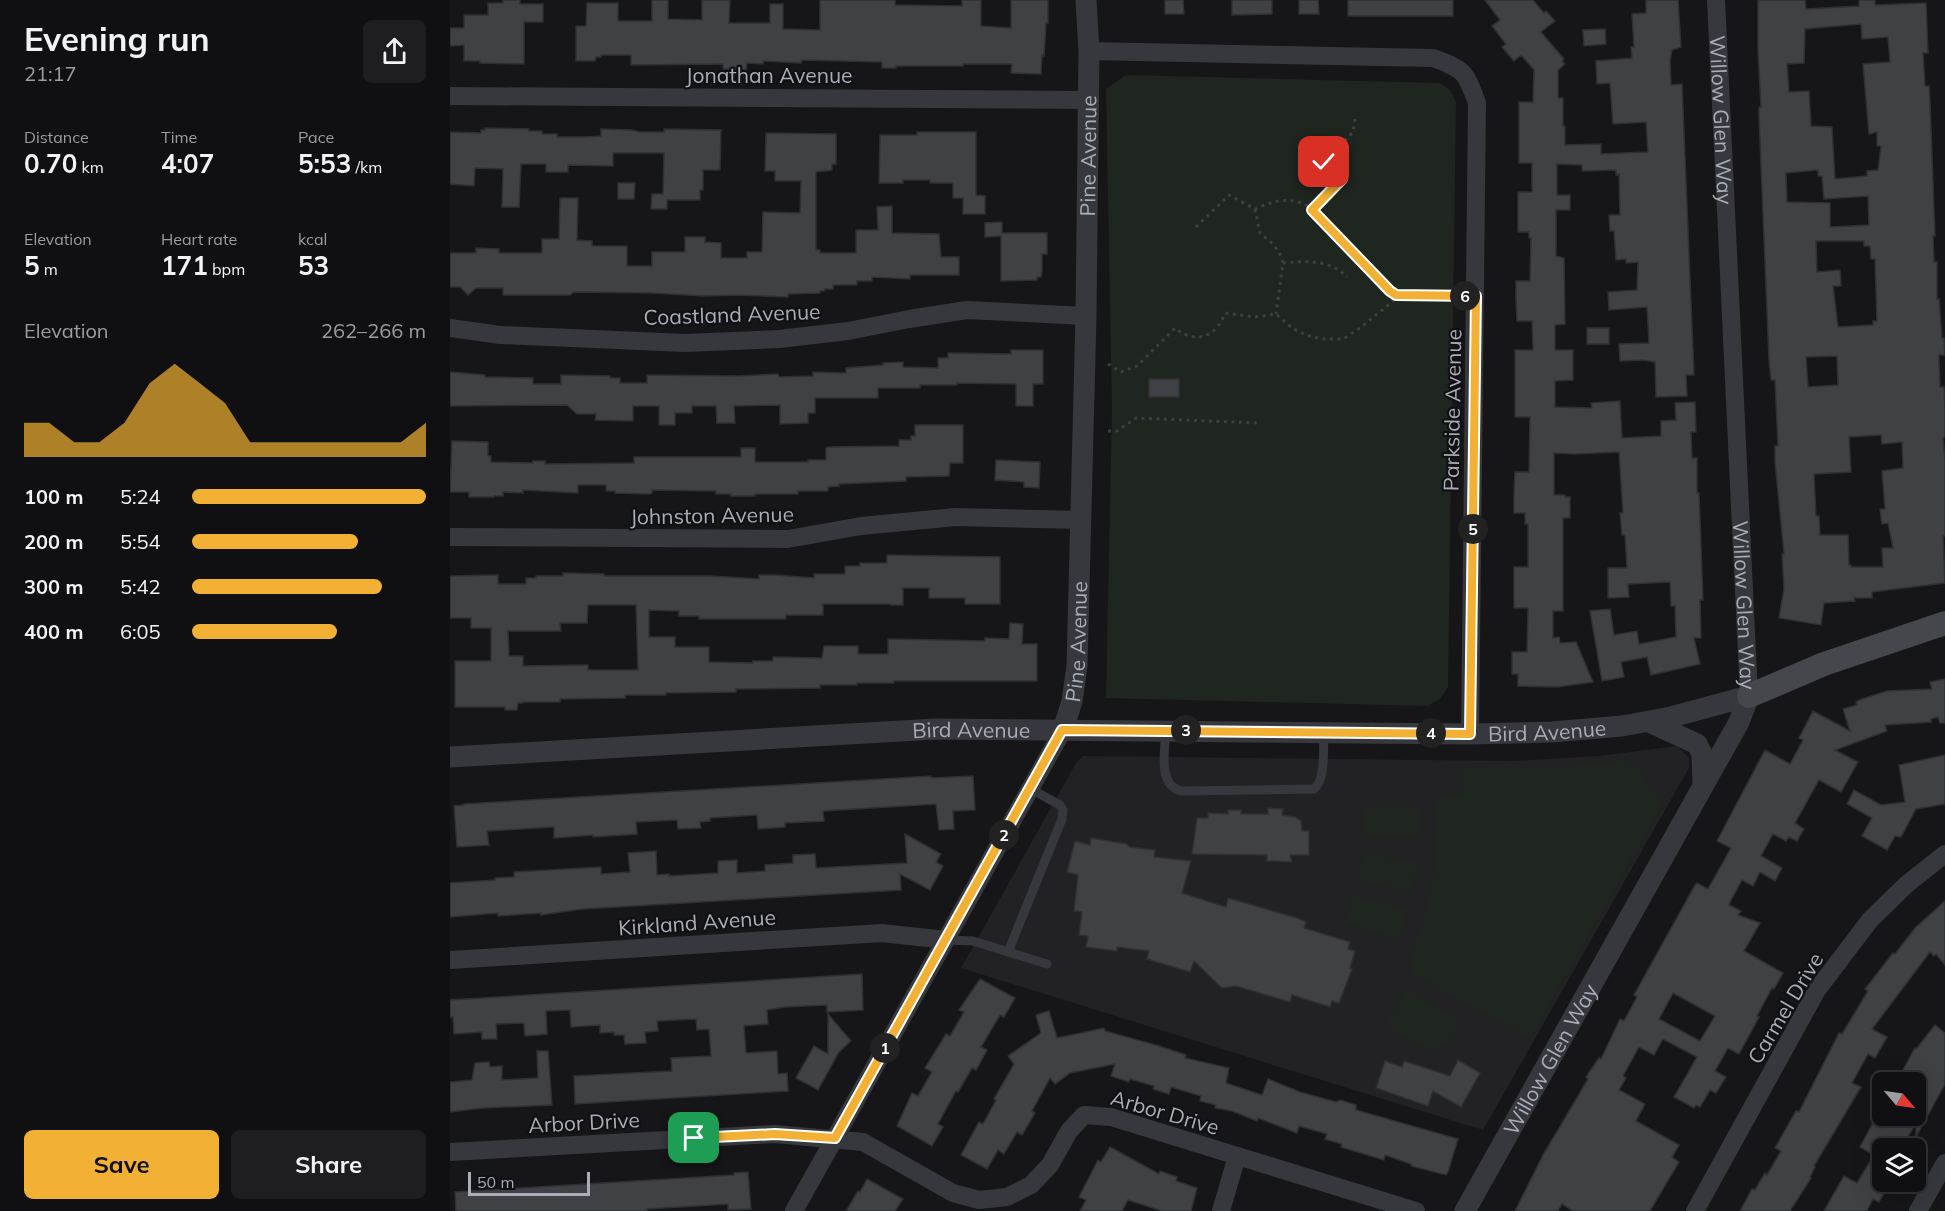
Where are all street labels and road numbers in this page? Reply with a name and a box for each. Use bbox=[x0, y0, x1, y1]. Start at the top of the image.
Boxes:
street label: Willow Glen Way bbox=[1705, 35, 1739, 205]
street label: Jonathan Avenue bbox=[686, 62, 853, 88]
street label: Pine Avenue bbox=[1074, 95, 1101, 217]
street label: Coastland Avenue bbox=[643, 298, 821, 330]
street label: Parkside Avenue bbox=[1438, 329, 1466, 491]
street label: Johnston Avenue bbox=[630, 501, 794, 529]
street label: Willow Glen Way bbox=[1728, 520, 1762, 691]
street label: Pine Avenue bbox=[1059, 581, 1092, 704]
street label: Bird Avenue bbox=[1488, 714, 1607, 747]
street label: Bird Avenue bbox=[911, 716, 1030, 743]
street label: Kirkland Avenue bbox=[617, 904, 777, 940]
street label: Carmel Drive bbox=[1742, 948, 1828, 1068]
street label: Willow Glen Way bbox=[1497, 979, 1603, 1139]
street label: Arbor Drive bbox=[1108, 1084, 1222, 1140]
street label: Arbor Drive bbox=[528, 1106, 640, 1138]

